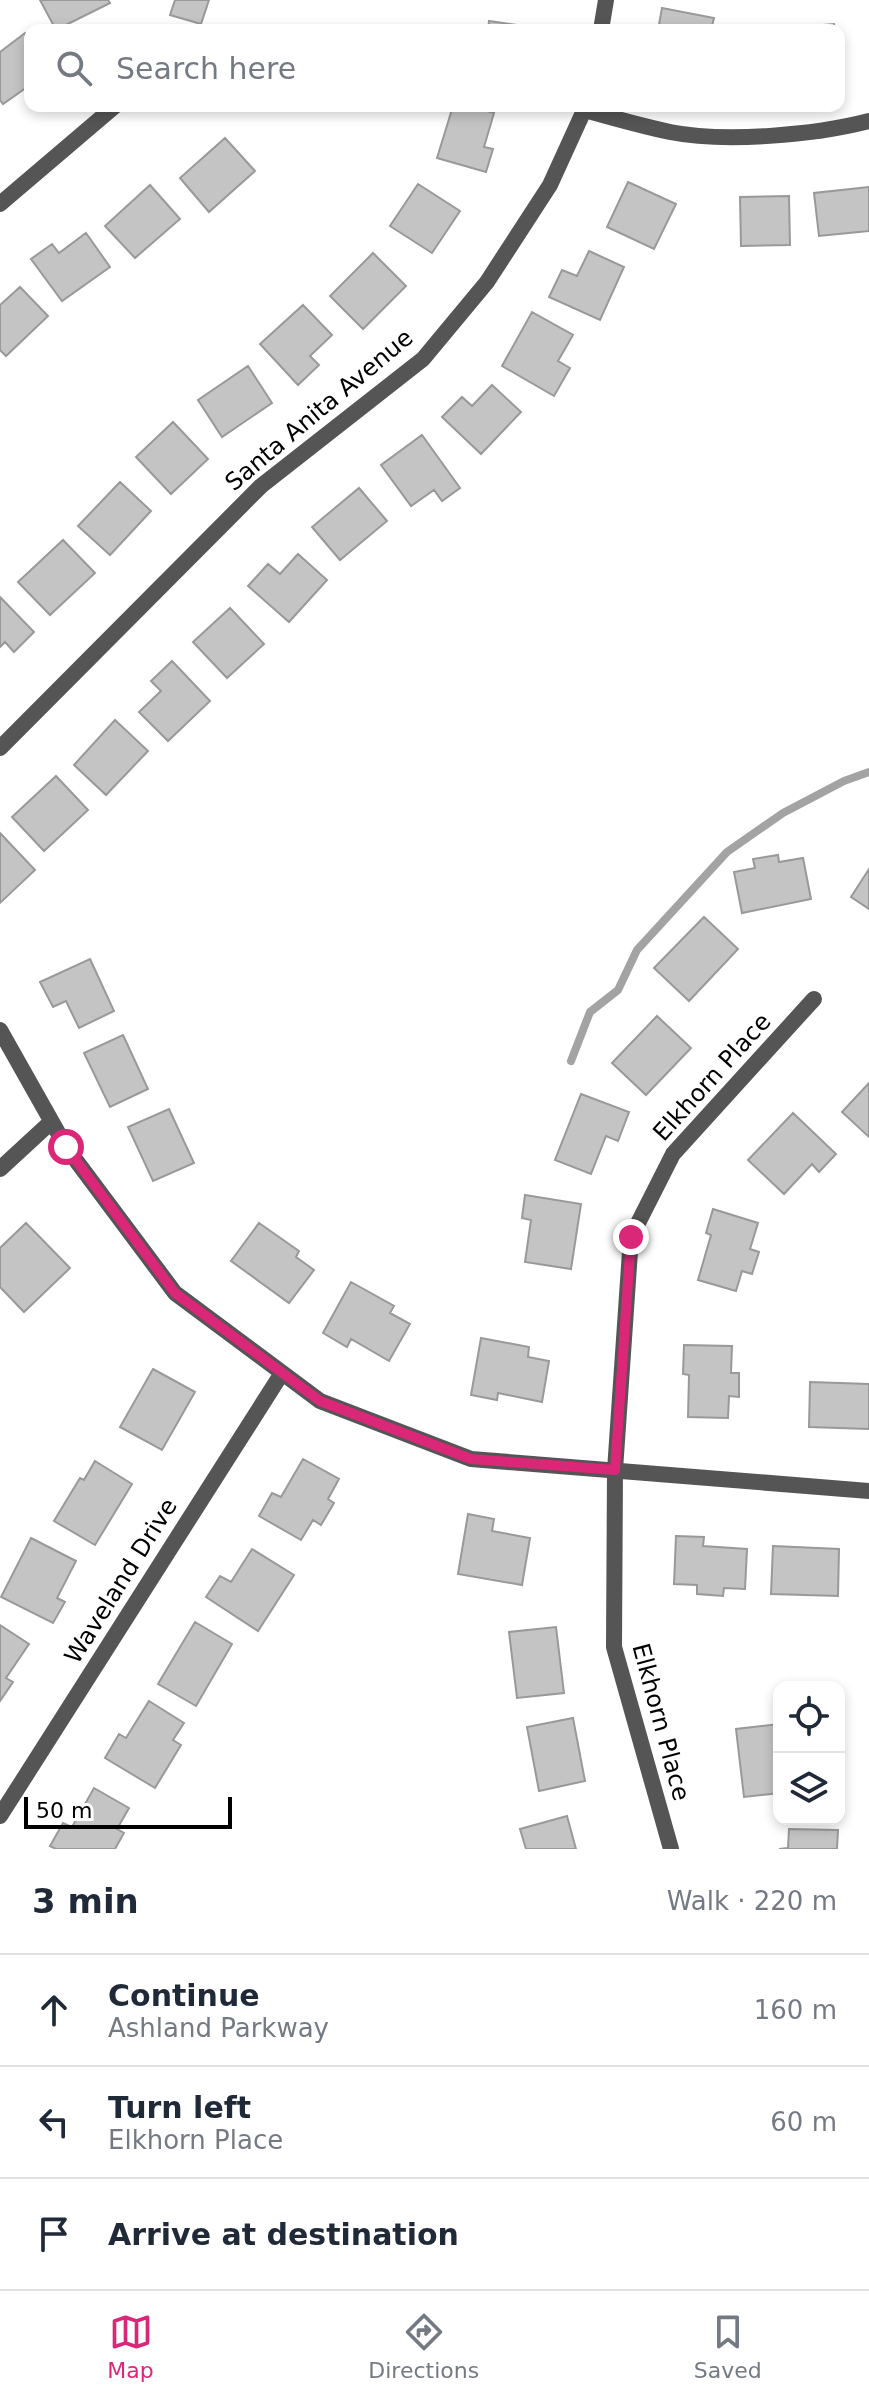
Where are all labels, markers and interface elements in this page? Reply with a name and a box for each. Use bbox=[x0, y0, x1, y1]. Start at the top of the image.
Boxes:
search box bbox=[24, 24, 845, 112]
icon: search bbox=[52, 46, 96, 90]
text: Search here bbox=[116, 51, 296, 86]
street label: Santa Anita Avenue bbox=[220, 323, 418, 497]
street label: Elkhorn Place bbox=[647, 1008, 777, 1146]
route start bbox=[48, 1129, 84, 1165]
route end bbox=[613, 1219, 649, 1255]
street label: Waveland Drive bbox=[59, 1493, 183, 1669]
street label: Elkhorn Place bbox=[627, 1640, 695, 1804]
map controls bbox=[773, 1681, 845, 1825]
button: locate bbox=[773, 1681, 845, 1753]
button: layers bbox=[773, 1753, 845, 1825]
scale bar bbox=[24, 1793, 232, 1829]
text: 50 m bbox=[36, 1798, 92, 1823]
text: 3 min bbox=[32, 1881, 139, 1921]
text: Walk · 220 m bbox=[667, 1886, 837, 1916]
text: Continue bbox=[108, 1978, 260, 2013]
icon: ahead bbox=[32, 1988, 76, 2032]
text: 160 m bbox=[754, 1995, 837, 2025]
text: Ashland Parkway bbox=[108, 2013, 329, 2043]
text: Turn left bbox=[108, 2090, 251, 2125]
icon: left bbox=[32, 2100, 76, 2144]
text: 60 m bbox=[770, 2107, 837, 2137]
text: Elkhorn Place bbox=[108, 2125, 283, 2155]
icon: arrive bbox=[32, 2212, 76, 2256]
text: Arrive at destination bbox=[108, 2217, 459, 2252]
tab: Map bbox=[107, 2310, 154, 2383]
tab: Directions bbox=[368, 2310, 479, 2383]
tab: Saved bbox=[694, 2310, 762, 2383]

